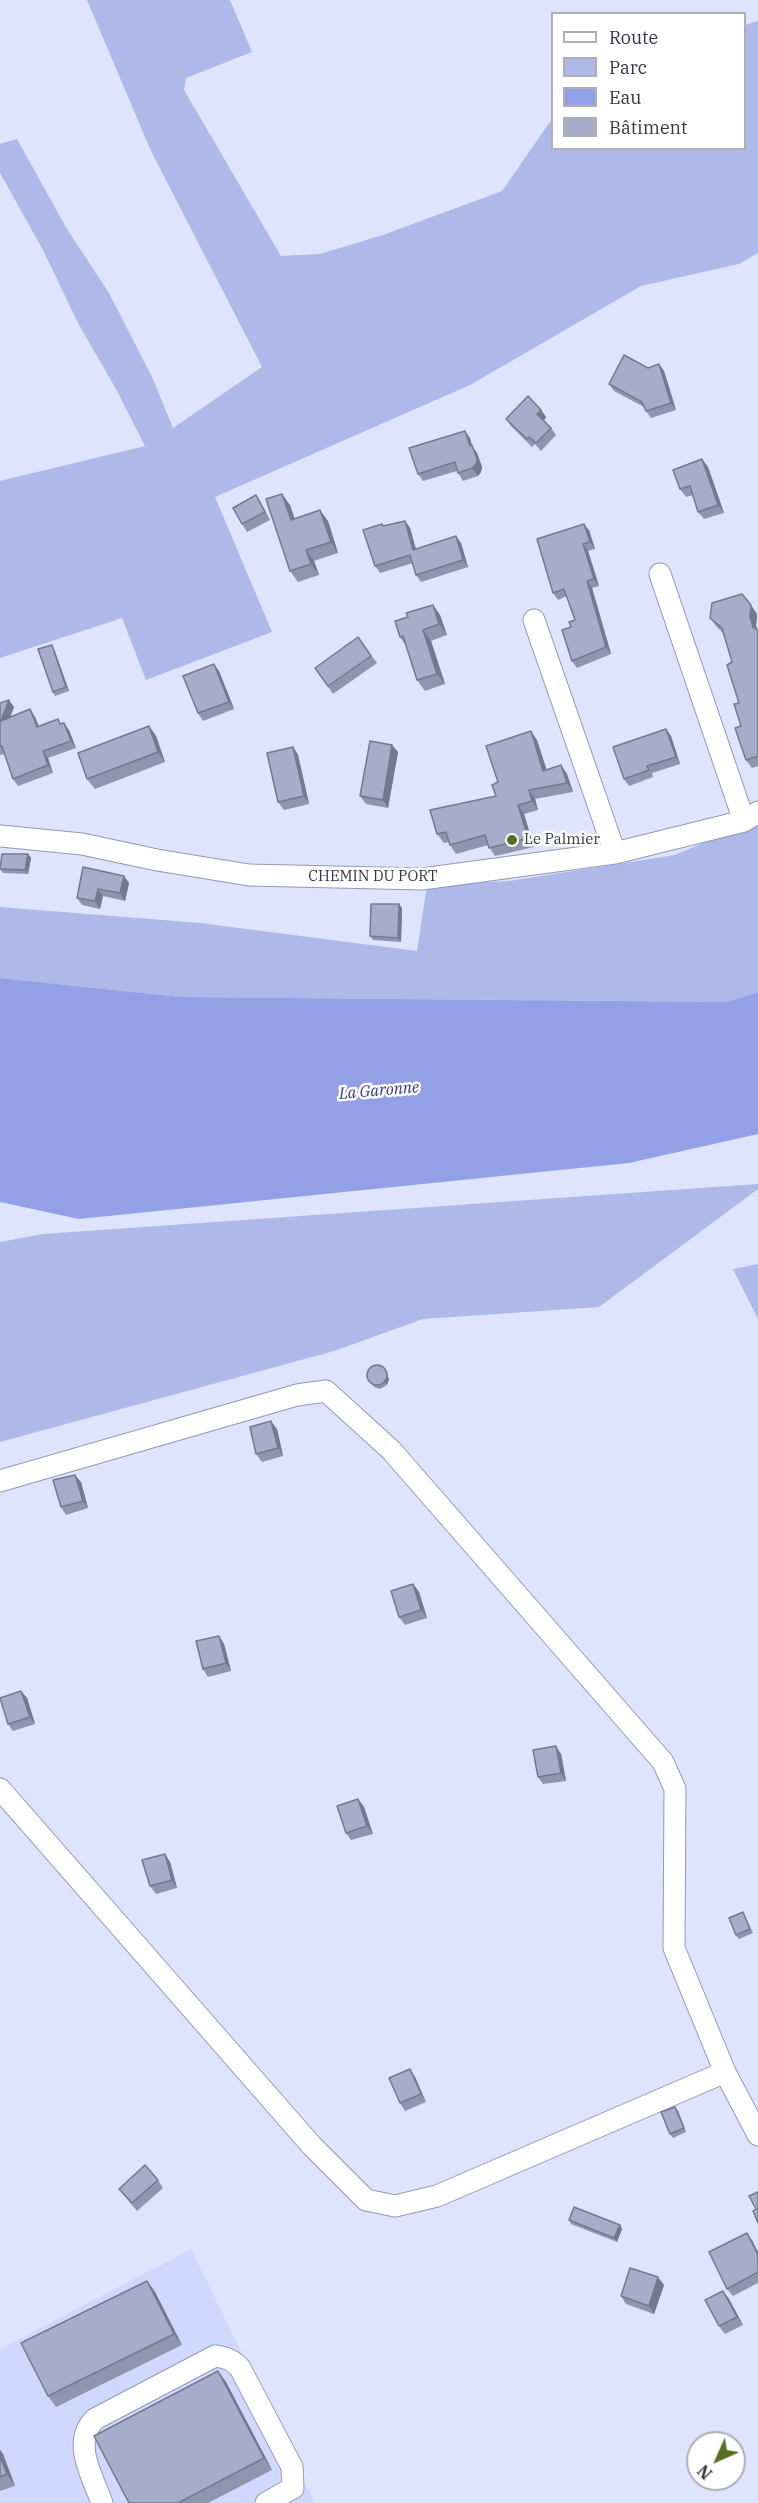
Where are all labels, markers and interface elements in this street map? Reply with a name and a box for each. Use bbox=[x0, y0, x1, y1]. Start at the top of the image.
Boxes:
legend bbox=[551, 12, 746, 150]
text: Route bbox=[609, 26, 658, 49]
text: Parc bbox=[609, 56, 647, 79]
text: Eau bbox=[609, 86, 641, 109]
text: Bâtiment bbox=[609, 116, 687, 139]
place label: Le Palmier bbox=[524, 831, 600, 849]
marker: Le Palmier bbox=[505, 833, 519, 847]
street label: CHEMIN DU PORT bbox=[308, 868, 438, 886]
water label: La Garonne bbox=[338, 1078, 420, 1104]
north arrow bbox=[686, 2431, 746, 2491]
text: N bbox=[693, 2461, 716, 2484]

